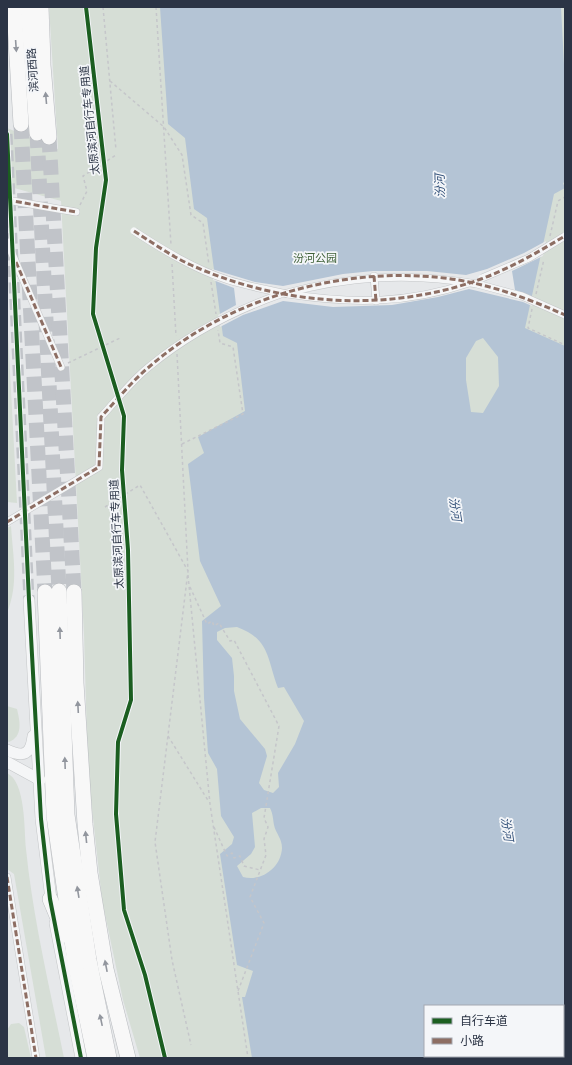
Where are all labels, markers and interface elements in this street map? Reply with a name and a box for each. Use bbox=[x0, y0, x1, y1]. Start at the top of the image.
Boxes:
one-way arrow bbox=[13, 40, 19, 53]
street label: 滨河西路 bbox=[25, 48, 41, 92]
street label: 太原滨河自行车专用道 bbox=[78, 65, 102, 175]
one-way arrow bbox=[42, 92, 49, 104]
water label: 汾河 bbox=[433, 172, 447, 198]
park label: 汾河公园 bbox=[293, 252, 337, 265]
street label: 太原滨河自行车专用道 bbox=[108, 479, 126, 589]
water label: 汾河 bbox=[446, 496, 464, 524]
one-way arrow bbox=[57, 626, 63, 639]
one-way arrow bbox=[74, 701, 81, 713]
one-way arrow bbox=[62, 756, 68, 769]
water label: 汾河 bbox=[498, 816, 516, 844]
one-way arrow bbox=[83, 831, 90, 843]
one-way arrow bbox=[74, 886, 80, 898]
one-way arrow bbox=[103, 959, 109, 972]
legend bbox=[424, 1005, 564, 1057]
one-way arrow bbox=[98, 1014, 104, 1026]
text: 自行车道 bbox=[460, 1014, 508, 1028]
text: 小路 bbox=[460, 1034, 484, 1048]

